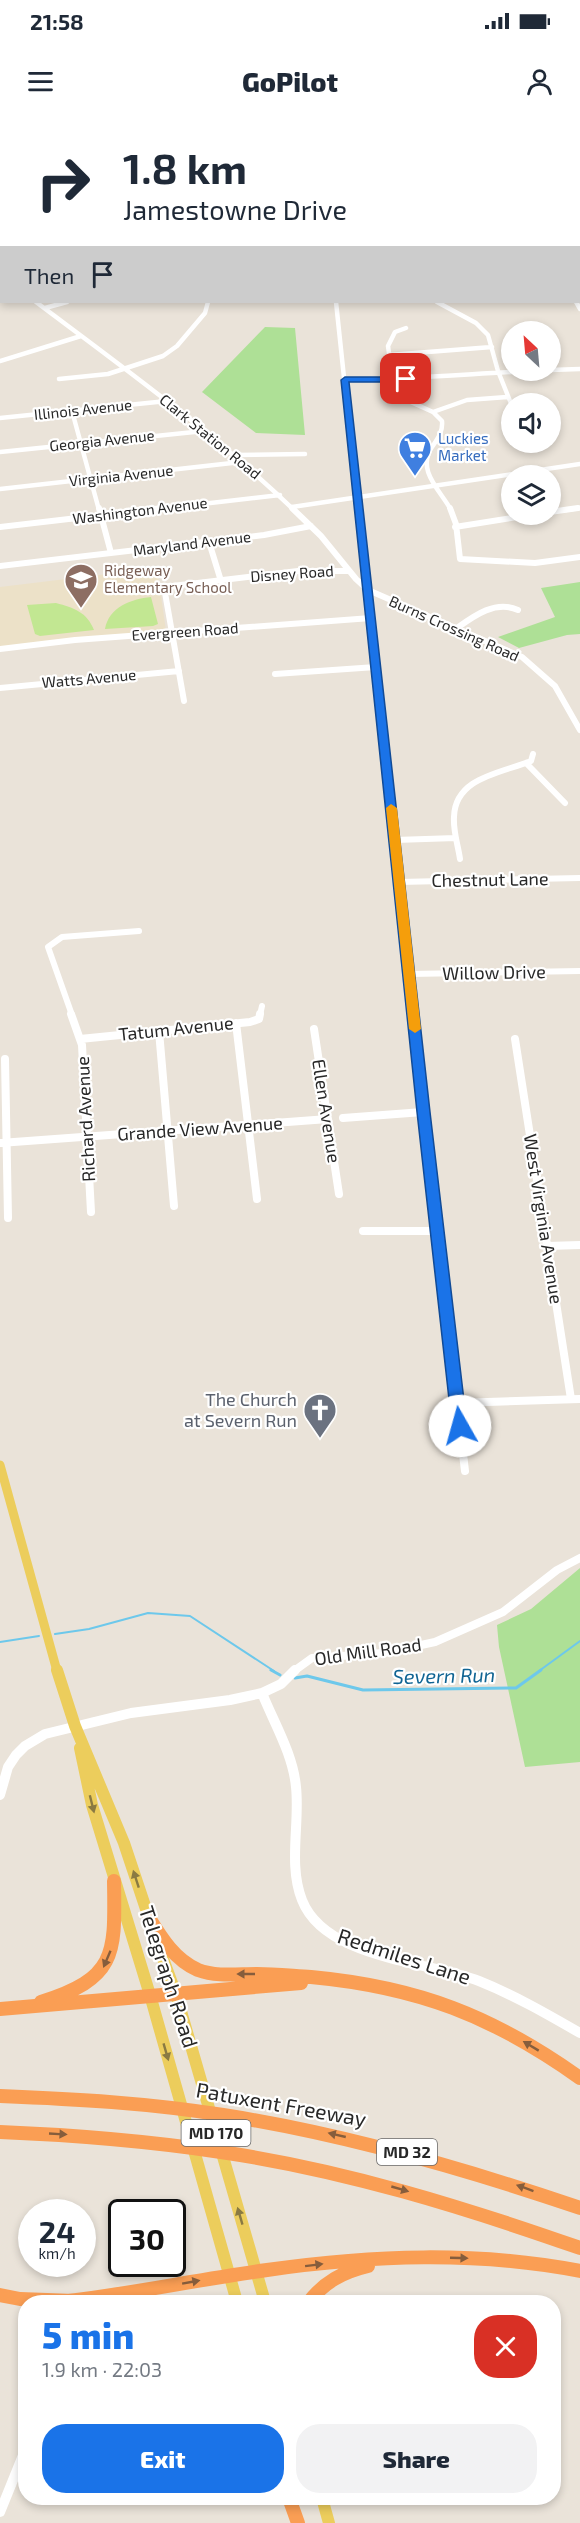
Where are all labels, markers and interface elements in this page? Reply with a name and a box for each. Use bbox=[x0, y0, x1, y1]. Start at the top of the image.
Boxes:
text: 21:58 bbox=[30, 8, 84, 34]
icon: menu bbox=[24, 65, 57, 98]
text: GoPilot bbox=[242, 65, 338, 97]
icon: person bbox=[523, 65, 556, 98]
text: 1.8 km bbox=[123, 142, 247, 192]
icon: right bbox=[24, 144, 102, 222]
text: Jamestowne Drive bbox=[123, 193, 347, 225]
icon: arrive bbox=[86, 258, 119, 291]
text: Then bbox=[24, 262, 74, 288]
north arrow bbox=[501, 321, 561, 381]
map controls bbox=[501, 321, 561, 525]
pin bbox=[380, 353, 431, 404]
icon: arrive bbox=[389, 362, 422, 395]
street label: Clark Station Road bbox=[156, 390, 265, 483]
button: sound bbox=[501, 393, 561, 453]
street label: Illinois Avenue bbox=[33, 395, 133, 423]
street label: Georgia Avenue bbox=[48, 426, 155, 454]
place label: Luckies Market bbox=[438, 429, 489, 464]
supermarket icon: Luckies Market bbox=[397, 430, 433, 477]
street label: Virginia Avenue bbox=[68, 461, 174, 489]
button: layers bbox=[501, 465, 561, 525]
street label: Washington Avenue bbox=[71, 493, 208, 527]
street label: Maryland Avenue bbox=[132, 527, 252, 559]
place label: Ridgeway Elementary School bbox=[104, 561, 232, 596]
street label: Disney Road bbox=[250, 561, 334, 585]
school or university icon: Ridgeway Elementary School bbox=[63, 562, 99, 609]
street label: Burns Crossing Road bbox=[387, 591, 522, 665]
street label: Evergreen Road bbox=[131, 618, 239, 644]
street label: Watts Avenue bbox=[41, 665, 137, 691]
street label: Chestnut Lane bbox=[431, 867, 549, 891]
street label: Willow Drive bbox=[442, 960, 546, 984]
street label: Tatum Avenue bbox=[117, 1011, 234, 1045]
street label: Richard Avenue bbox=[71, 1056, 99, 1183]
street label: Ellen Avenue bbox=[308, 1057, 346, 1164]
street label: Grande View Avenue bbox=[116, 1111, 283, 1145]
street label: West Virginia Avenue bbox=[520, 1132, 568, 1305]
place label: The Church at Severn Run bbox=[184, 1388, 297, 1431]
church icon: The Church at Severn Run bbox=[302, 1392, 338, 1439]
position arrow bbox=[428, 1394, 492, 1458]
street label: Old Mill Road bbox=[313, 1633, 423, 1669]
water label: Severn Run bbox=[393, 1662, 495, 1688]
one-way arrow bbox=[87, 1795, 97, 1813]
one-way arrow bbox=[130, 1870, 140, 1888]
street label: Telegraph Road bbox=[135, 1902, 204, 2051]
street label: Redmiles Lane bbox=[335, 1922, 474, 1989]
one-way arrow bbox=[102, 1951, 112, 1969]
one-way arrow bbox=[236, 1969, 255, 1979]
one-way arrow bbox=[523, 2040, 539, 2051]
one-way arrow bbox=[162, 2043, 171, 2061]
street label: Patuxent Freeway bbox=[194, 2076, 368, 2131]
road number: MD 170 bbox=[182, 2120, 250, 2146]
one-way arrow bbox=[49, 2129, 68, 2138]
one-way arrow bbox=[328, 2130, 347, 2139]
road number: MD 32 bbox=[377, 2139, 437, 2165]
one-way arrow bbox=[516, 2182, 534, 2192]
one-way arrow bbox=[391, 2185, 409, 2194]
speed limit sign: 30 bbox=[108, 2199, 186, 2277]
one-way arrow bbox=[235, 2207, 244, 2225]
text: 24 bbox=[39, 2213, 75, 2249]
text: km/h bbox=[38, 2244, 76, 2262]
one-way arrow bbox=[450, 2253, 469, 2262]
one-way arrow bbox=[305, 2260, 324, 2270]
one-way arrow bbox=[182, 2278, 201, 2287]
text: 5 min bbox=[42, 2313, 134, 2356]
button: close bbox=[474, 2315, 537, 2378]
text: 1.9 km · 22:03 bbox=[42, 2357, 162, 2381]
button: Exit bbox=[42, 2424, 284, 2493]
button: Share bbox=[296, 2424, 537, 2493]

